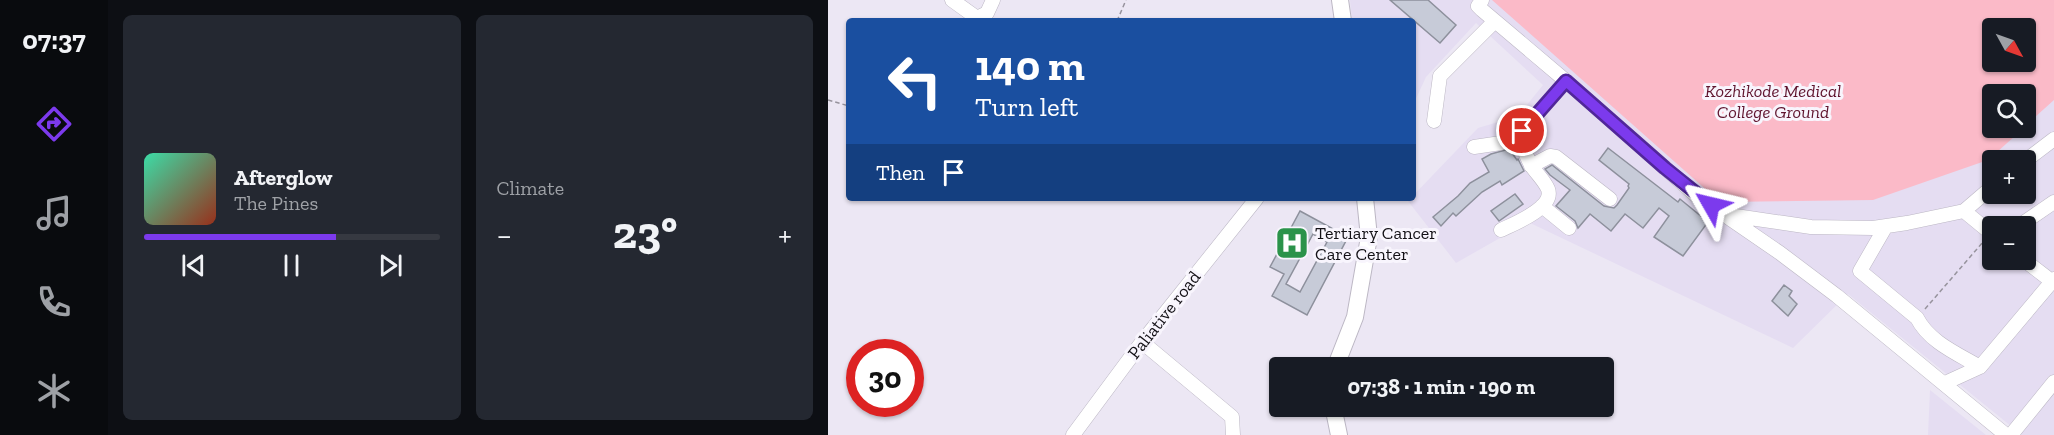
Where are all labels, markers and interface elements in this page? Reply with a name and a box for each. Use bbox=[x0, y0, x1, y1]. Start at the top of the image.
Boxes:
north arrow bbox=[1982, 18, 2036, 72]
map controls bbox=[1982, 18, 2036, 270]
text: 07:37 bbox=[22, 24, 86, 56]
text: 140 m bbox=[975, 40, 1085, 91]
icon: left bbox=[876, 42, 954, 120]
park label: Kozhikode Medical College Ground bbox=[1705, 80, 1841, 123]
button: search bbox=[1982, 84, 2036, 138]
text: Turn left bbox=[975, 91, 1078, 123]
icon: directions bbox=[33, 103, 75, 145]
pin bbox=[1496, 105, 1547, 156]
icon: arrive bbox=[1505, 114, 1538, 147]
button: + bbox=[1982, 150, 2036, 204]
icon: arrive bbox=[937, 156, 970, 189]
text: Then bbox=[876, 159, 925, 186]
text: Afterglow bbox=[234, 164, 332, 191]
position arrow bbox=[1679, 173, 1743, 237]
text: Climate bbox=[497, 176, 564, 200]
text: The Pines bbox=[234, 191, 318, 215]
icon: music bbox=[33, 192, 75, 234]
text: 23° bbox=[613, 206, 677, 260]
text: − bbox=[497, 215, 512, 254]
text: + bbox=[778, 215, 792, 254]
button: − bbox=[1982, 216, 2036, 270]
place label: Tertiary Cancer Care Center bbox=[1315, 222, 1437, 265]
hospital icon: Tertiary Cancer Care Center bbox=[1274, 225, 1310, 261]
icon: previous bbox=[177, 249, 210, 282]
icon: pause bbox=[275, 249, 308, 282]
icon: next bbox=[374, 249, 407, 282]
street label: Paliative road bbox=[1123, 266, 1205, 363]
icon: phone bbox=[33, 281, 75, 323]
speed limit sign: 30 bbox=[846, 339, 924, 417]
icon: climate bbox=[33, 370, 75, 412]
text: 07:38 · 1 min · 190 m bbox=[1348, 373, 1535, 400]

